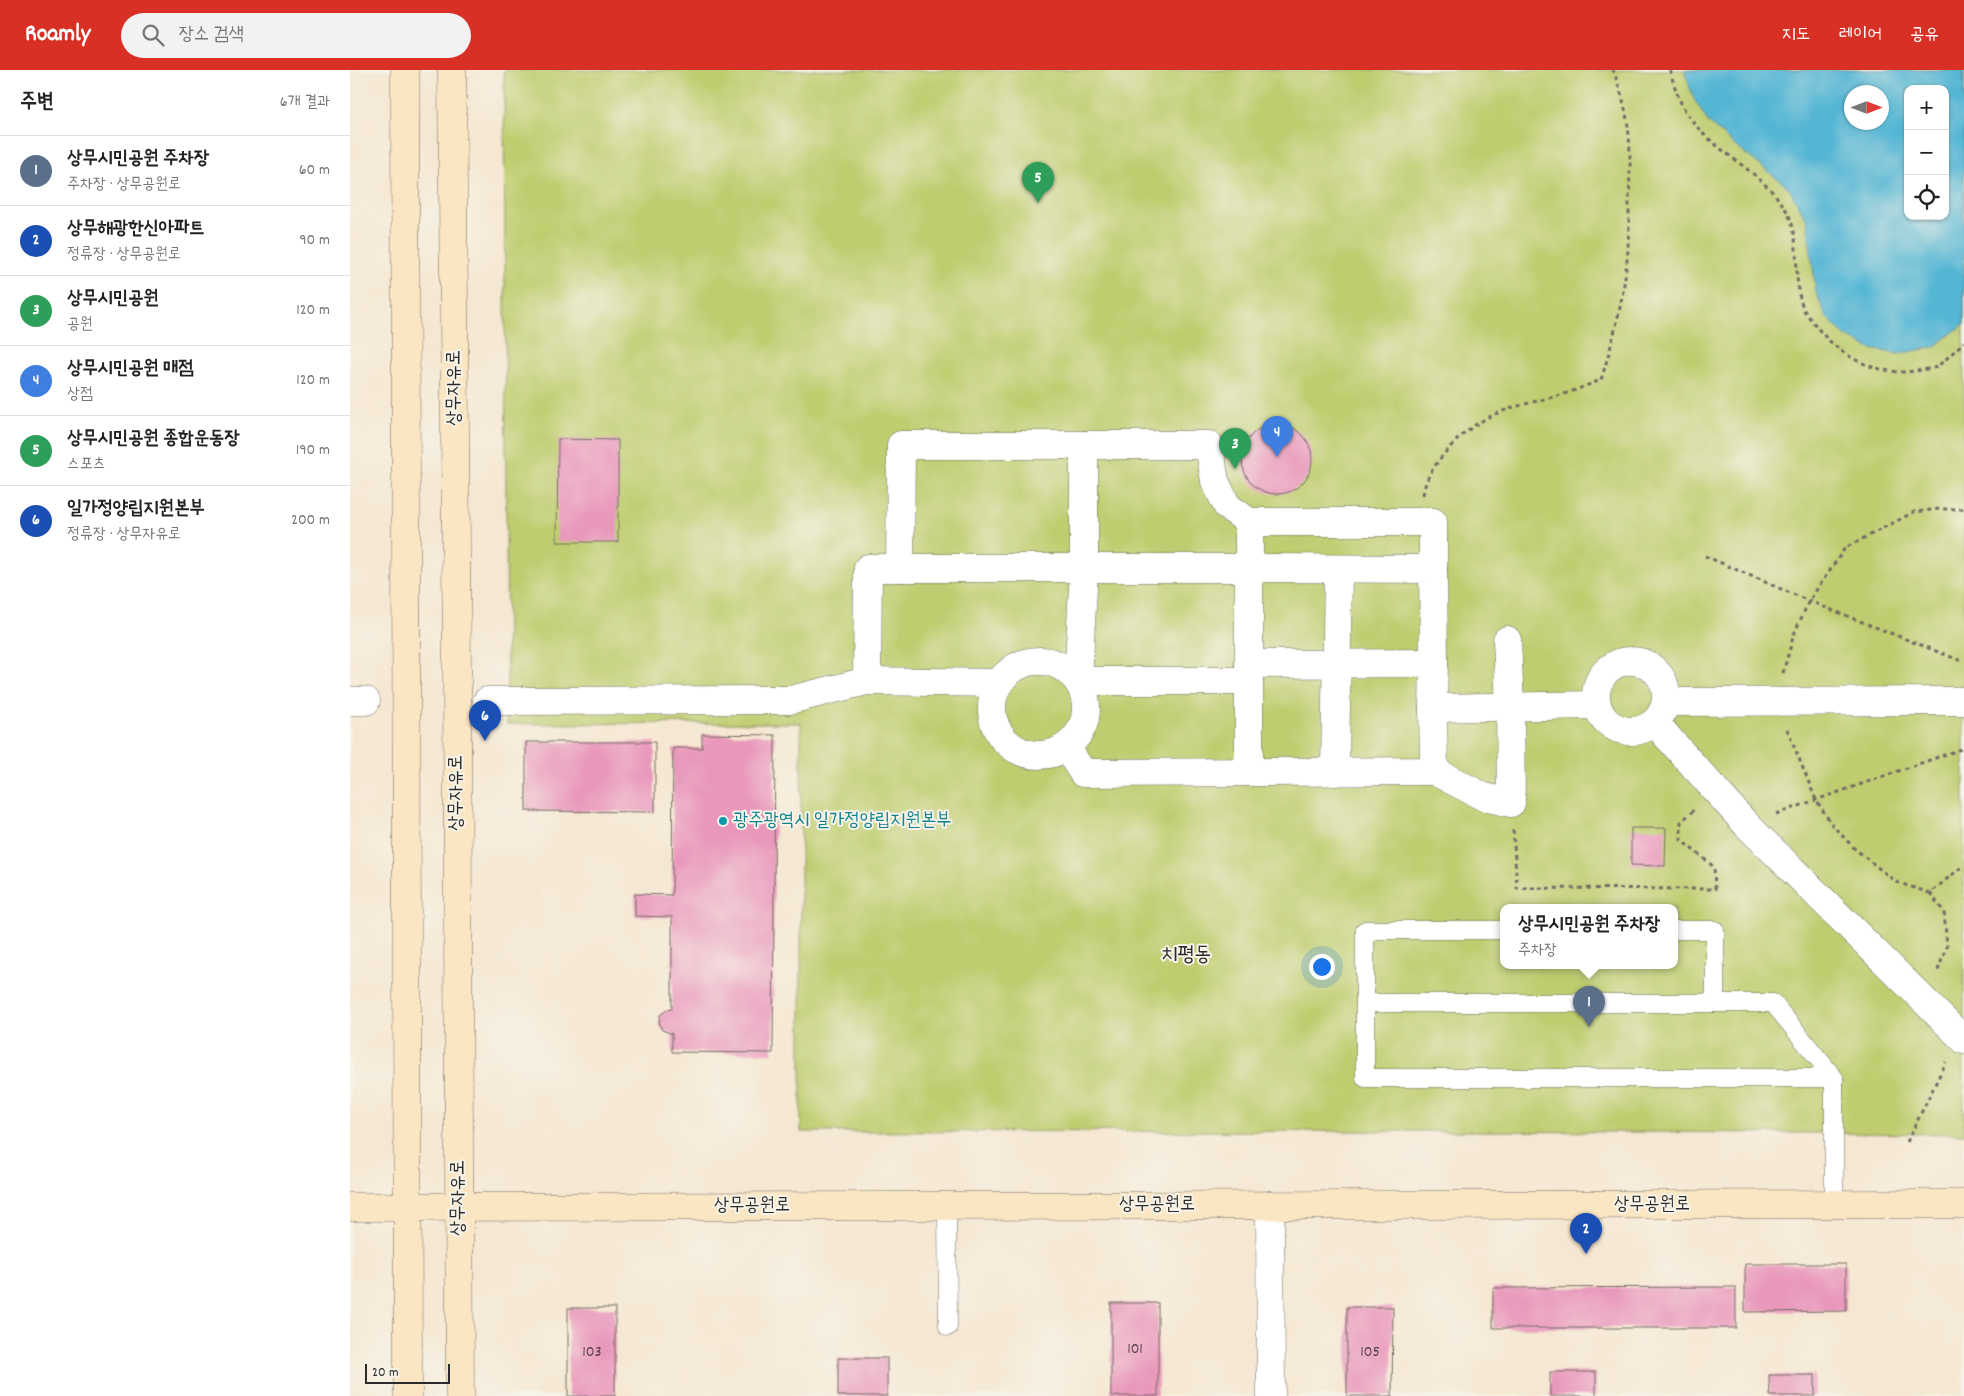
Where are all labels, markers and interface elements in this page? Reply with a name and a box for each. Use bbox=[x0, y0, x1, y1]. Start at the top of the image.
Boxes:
search box bbox=[121, 13, 471, 58]
text: Roamly bbox=[25, 18, 91, 52]
icon: search bbox=[139, 21, 167, 49]
text: 장소 검색 bbox=[179, 22, 244, 49]
text: 지도 bbox=[1782, 23, 1811, 48]
text: 레이어 bbox=[1839, 23, 1882, 48]
text: 공유 bbox=[1910, 23, 1939, 48]
north arrow bbox=[1844, 85, 1889, 130]
map controls bbox=[1904, 85, 1949, 220]
button: + bbox=[1904, 85, 1949, 130]
text: 주변 bbox=[20, 88, 54, 118]
text: 6개 결과 bbox=[280, 91, 330, 114]
button: − bbox=[1904, 130, 1949, 175]
text: 상무시민공원 주차장 bbox=[67, 146, 209, 173]
text: 1 bbox=[34, 159, 38, 182]
text: 60 m bbox=[299, 159, 330, 182]
pin: 5 bbox=[1022, 162, 1054, 203]
text: 주차장 · 상무공원로 bbox=[67, 173, 181, 196]
button: locate bbox=[1904, 175, 1949, 220]
text: 상무해광한신아파트 bbox=[67, 216, 205, 243]
text: 2 bbox=[33, 229, 40, 252]
text: 90 m bbox=[299, 229, 330, 252]
text: 정류장 · 상무공원로 bbox=[67, 243, 181, 266]
text: 상무시민공원 bbox=[67, 286, 159, 313]
text: 3 bbox=[32, 299, 40, 322]
text: 120 m bbox=[296, 299, 330, 322]
text: 공원 bbox=[67, 313, 93, 336]
street label: 상무자유로 bbox=[442, 350, 469, 426]
text: 상무시민공원 매점 bbox=[67, 356, 194, 383]
text: 4 bbox=[33, 369, 39, 392]
text: 120 m bbox=[296, 369, 330, 392]
text: 상점 bbox=[67, 383, 93, 406]
pin: 4 bbox=[1261, 416, 1293, 457]
text: 상무시민공원 종합운동장 bbox=[67, 426, 240, 453]
pin: 3 bbox=[1219, 428, 1251, 469]
text: 5 bbox=[32, 439, 40, 462]
text: 190 m bbox=[296, 439, 330, 462]
text: 스포츠 bbox=[67, 453, 106, 476]
text: 일가정양립지원본부 bbox=[67, 496, 205, 523]
text: 6 bbox=[32, 509, 40, 532]
text: 200 m bbox=[291, 509, 330, 532]
text: 정류장 · 상무자유로 bbox=[67, 523, 181, 546]
pin: 6 bbox=[469, 700, 501, 741]
street label: 상무자유로 bbox=[444, 755, 471, 831]
place label: 광주광역시 일가정양립지원본부 bbox=[733, 808, 951, 835]
marker: 광주광역시 일가정양립지원본부 bbox=[717, 815, 729, 827]
popup bbox=[1500, 904, 1678, 969]
text: 상무시민공원 주차장 bbox=[1518, 912, 1660, 939]
text: 주차장 bbox=[1518, 939, 1557, 962]
district label: 치평동 bbox=[1161, 941, 1211, 971]
your location bbox=[1309, 954, 1335, 980]
pin: 1 bbox=[1573, 986, 1605, 1027]
street label: 상무자유로 bbox=[446, 1160, 473, 1236]
street label: 상무공원로 bbox=[1119, 1192, 1195, 1219]
street label: 상무공원로 bbox=[1614, 1192, 1690, 1219]
street label: 상무공원로 bbox=[714, 1193, 790, 1220]
pin: 2 bbox=[1570, 1213, 1602, 1254]
house number: 101 bbox=[1127, 1338, 1143, 1361]
house number: 103 bbox=[582, 1341, 602, 1364]
house number: 105 bbox=[1360, 1341, 1380, 1364]
scale bar bbox=[365, 1361, 450, 1384]
text: 20 m bbox=[372, 1363, 399, 1383]

